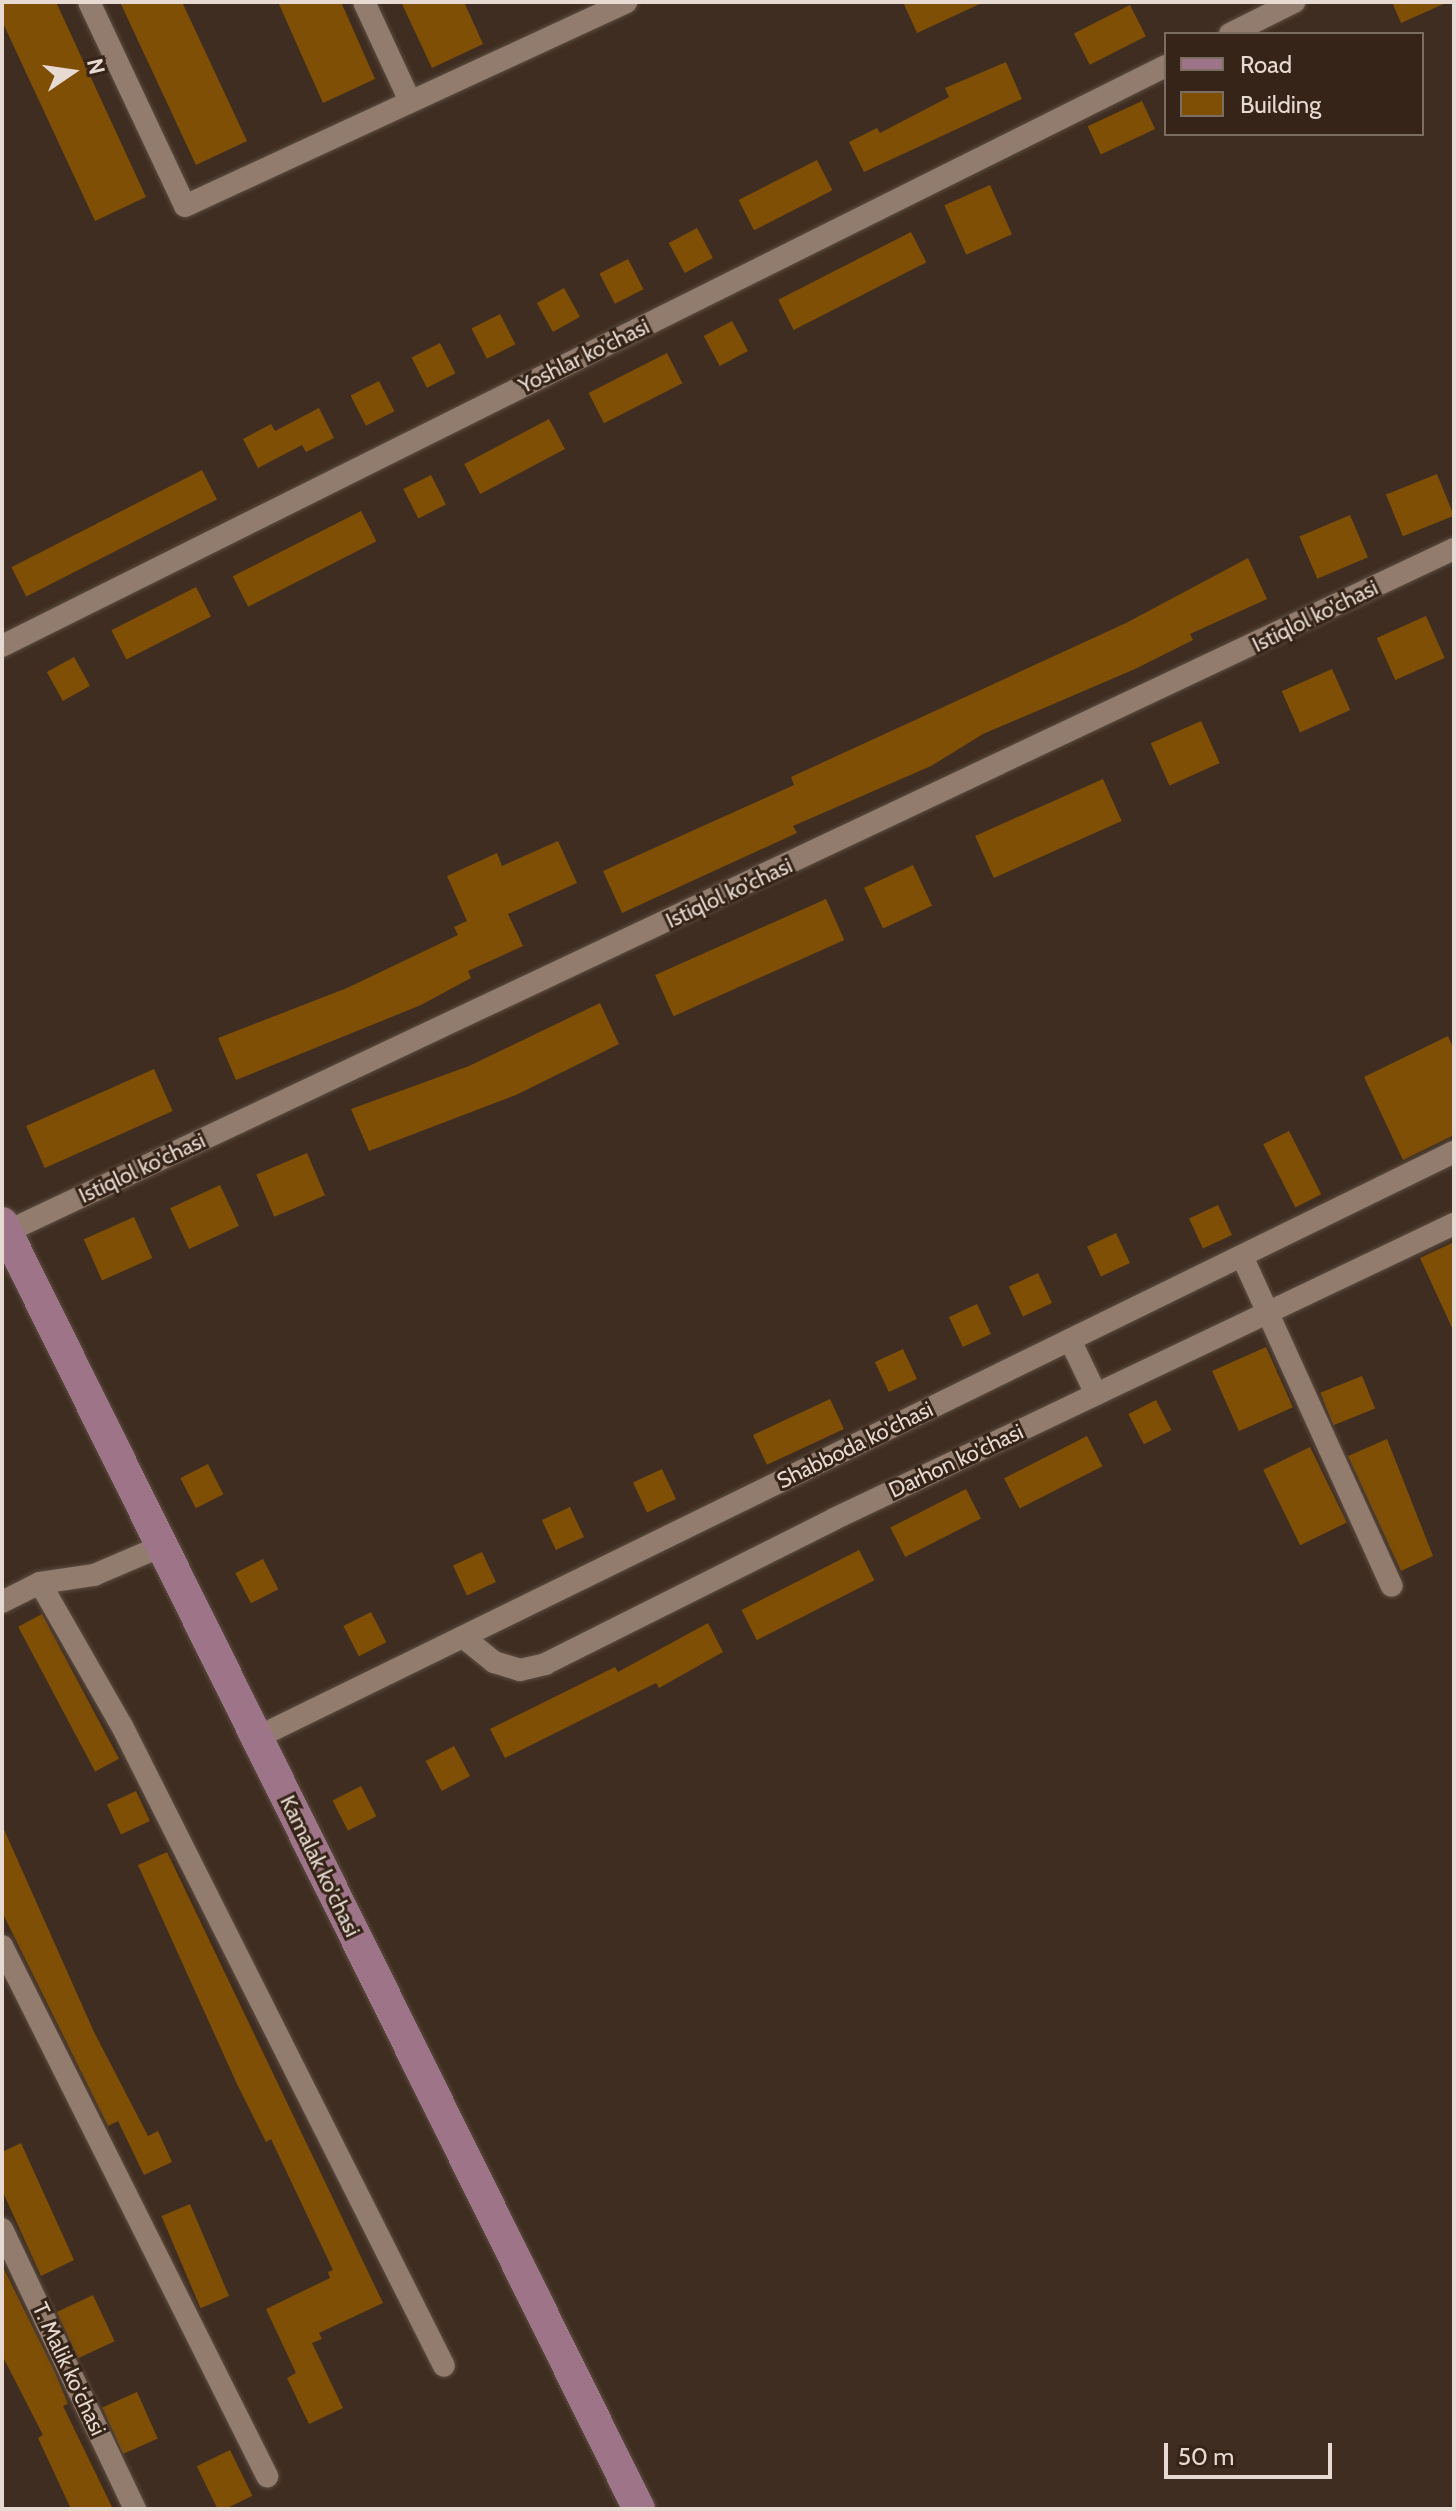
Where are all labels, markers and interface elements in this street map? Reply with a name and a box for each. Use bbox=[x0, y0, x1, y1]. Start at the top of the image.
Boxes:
north arrow bbox=[32, 32, 112, 112]
legend bbox=[1164, 32, 1424, 136]
text: Road bbox=[1240, 50, 1292, 79]
text: N bbox=[81, 56, 111, 77]
text: Building bbox=[1240, 90, 1321, 119]
street label: Yoshlar ko'chasi bbox=[514, 313, 654, 399]
street label: Istiqlol ko'chasi bbox=[1248, 574, 1382, 658]
street label: Istiqlol ko'chasi bbox=[661, 852, 797, 934]
street label: Istiqlol ko'chasi bbox=[74, 1127, 210, 1209]
street label: Shabboda ko'chasi bbox=[773, 1396, 937, 1494]
street label: Darhon ko'chasi bbox=[885, 1418, 1027, 1504]
street label: Kamalak ko'chasi bbox=[274, 1791, 366, 1941]
street label: T. Malik ko'chasi bbox=[27, 2298, 111, 2440]
scale bar bbox=[1168, 2427, 1336, 2477]
text: 50 m bbox=[1178, 2442, 1234, 2471]

